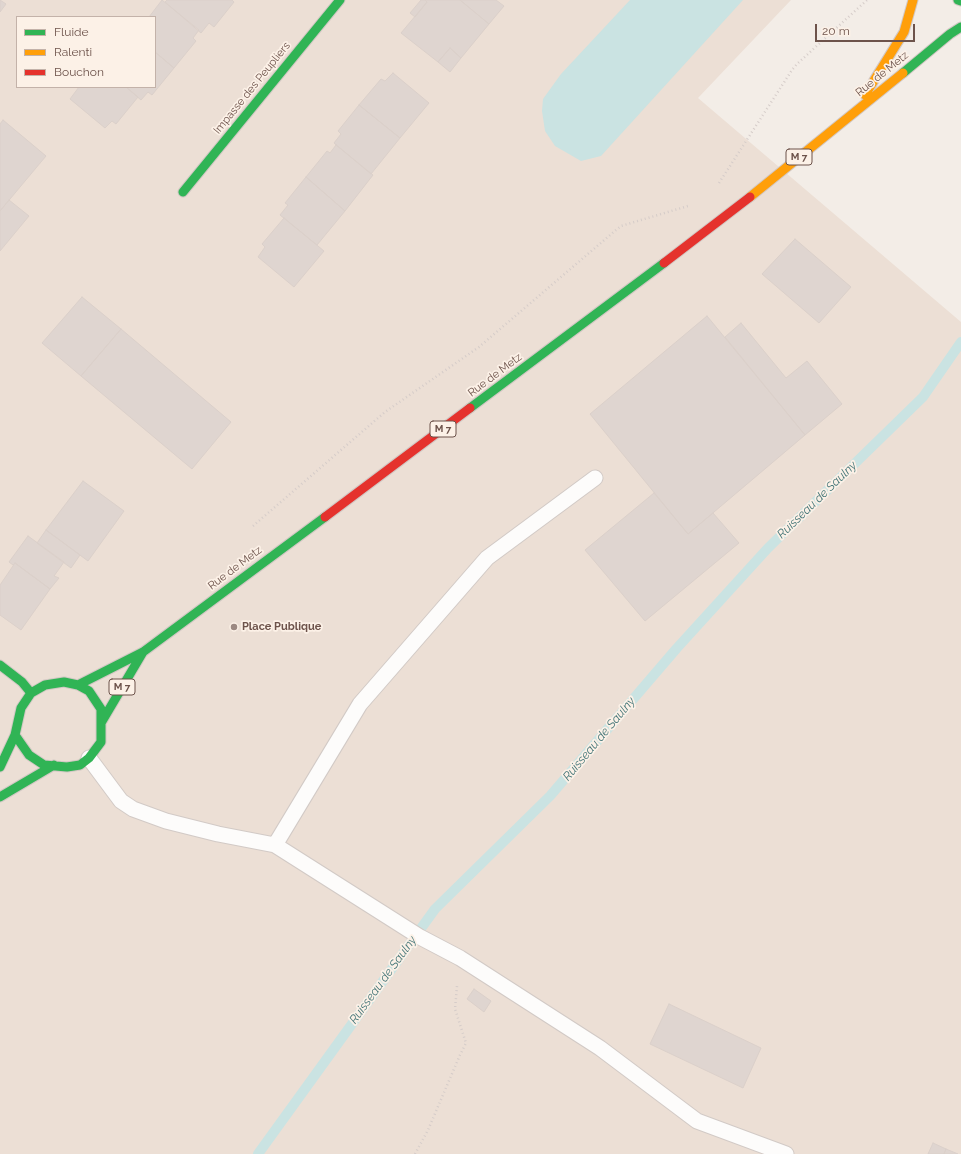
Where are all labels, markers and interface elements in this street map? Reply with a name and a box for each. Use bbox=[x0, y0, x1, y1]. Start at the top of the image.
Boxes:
legend bbox=[16, 16, 156, 88]
scale bar bbox=[817, 16, 917, 42]
text: 20 m bbox=[822, 24, 850, 38]
text: Fluide bbox=[54, 25, 89, 39]
street label: Impasse des Peupliers bbox=[211, 39, 293, 137]
text: Ralenti bbox=[54, 45, 92, 59]
street label: Rue de Metz bbox=[853, 49, 911, 99]
text: Bouchon bbox=[54, 65, 104, 79]
road number: M 7 bbox=[786, 149, 812, 165]
street label: Rue de Metz bbox=[465, 350, 525, 400]
road number: M 7 bbox=[430, 421, 456, 437]
water label: Ruisseau de Saulny bbox=[774, 458, 860, 542]
street label: Rue de Metz bbox=[205, 543, 265, 593]
place label: Place Publique bbox=[242, 620, 321, 634]
marker: Place Publique bbox=[229, 622, 239, 632]
road number: M 7 bbox=[109, 679, 135, 695]
water label: Ruisseau de Saulny bbox=[560, 694, 638, 784]
water label: Ruisseau de Saulny bbox=[346, 933, 420, 1027]

